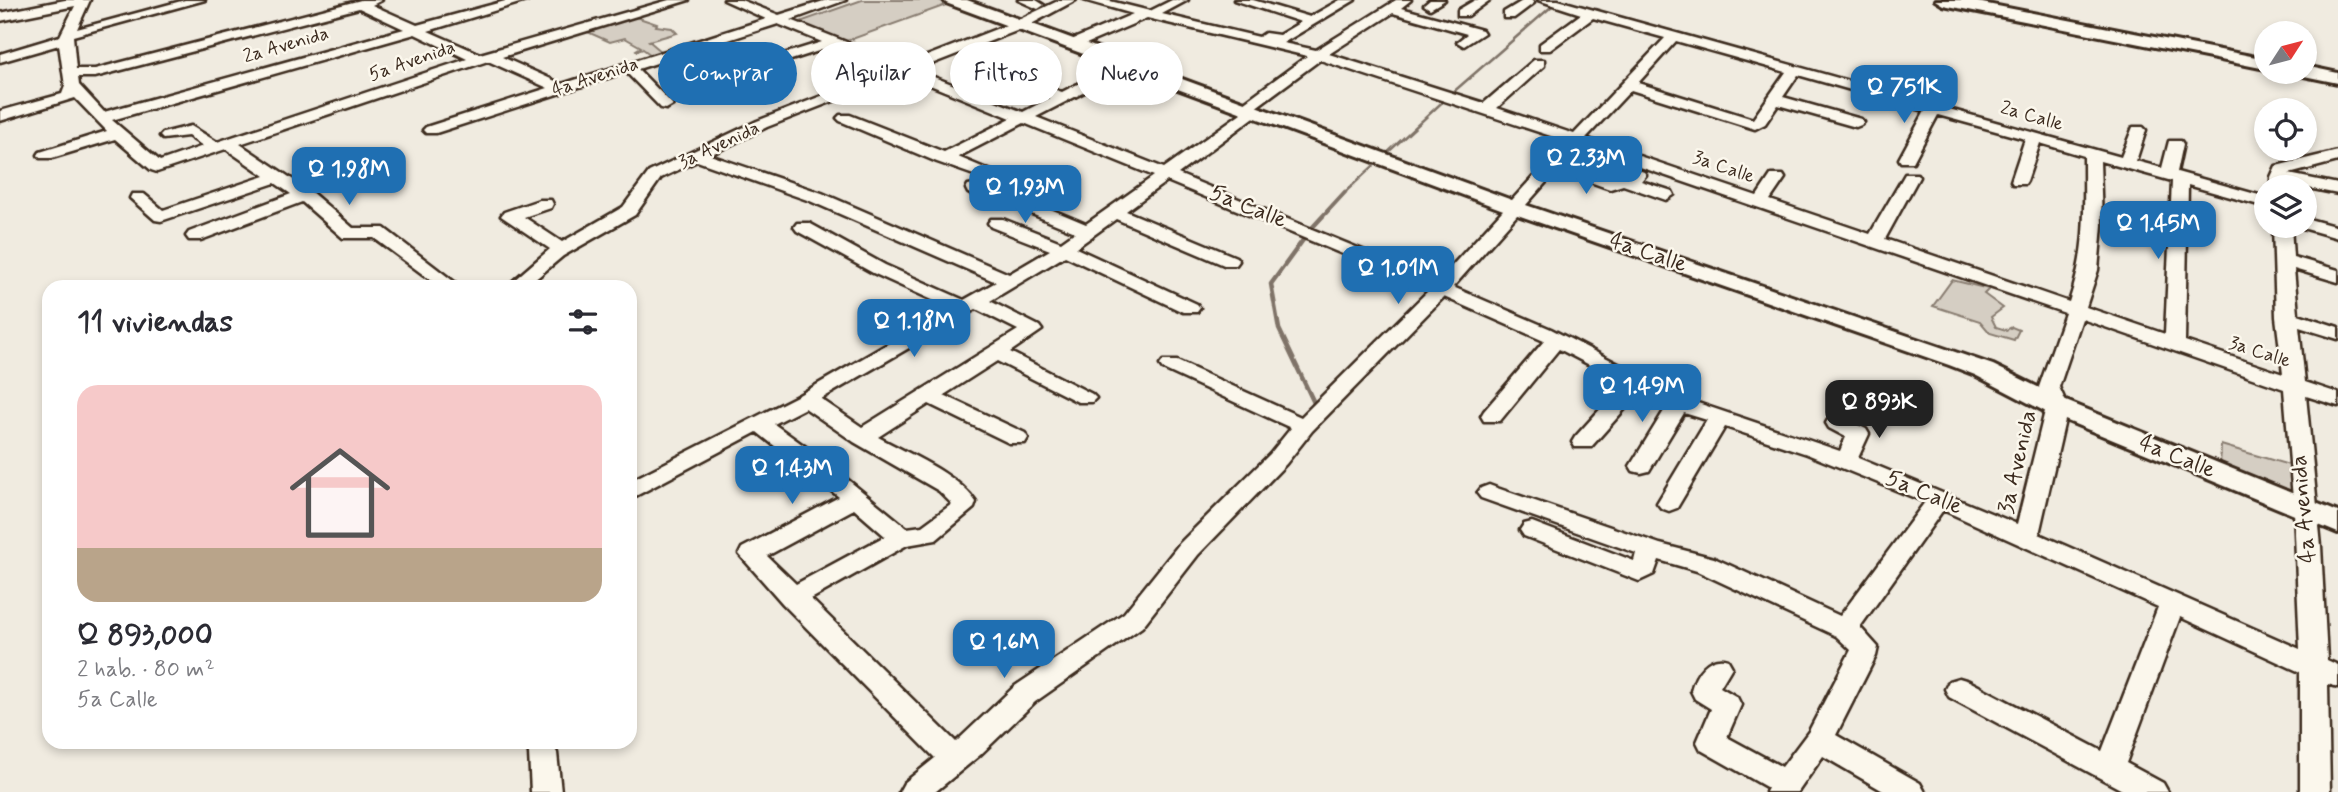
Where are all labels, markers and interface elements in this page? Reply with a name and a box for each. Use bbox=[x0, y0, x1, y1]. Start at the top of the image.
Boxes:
street label: 2a Avenida bbox=[240, 21, 332, 69]
north arrow bbox=[2254, 21, 2317, 84]
map controls bbox=[2254, 21, 2317, 238]
street label: 5a Avenida bbox=[365, 35, 459, 87]
chip: Comprar bbox=[658, 42, 797, 105]
chip: Alquilar bbox=[811, 42, 936, 105]
chip: Filtros bbox=[950, 42, 1062, 105]
chip: Nuevo bbox=[1076, 42, 1183, 105]
street label: 4a Avenida bbox=[549, 51, 641, 103]
pin: Q 751K bbox=[1847, 66, 1961, 125]
text: Q 751K bbox=[1867, 73, 1941, 103]
street label: 2a Calle bbox=[1998, 95, 2066, 137]
button: locate bbox=[2254, 98, 2317, 161]
street label: 3a Avenida bbox=[674, 115, 764, 175]
pin: Q 2.33M bbox=[1521, 136, 1651, 196]
text: Q 2.33M bbox=[1546, 144, 1626, 174]
street label: 3a Calle bbox=[1690, 145, 1758, 189]
pin: Q 1.98M bbox=[284, 148, 414, 207]
text: Q 1.98M bbox=[308, 155, 390, 185]
pin: Q 1.93M bbox=[960, 166, 1090, 225]
text: Q 1.93M bbox=[985, 173, 1065, 203]
button: layers bbox=[2254, 175, 2317, 238]
street label: 5a Calle bbox=[1205, 178, 1291, 236]
pin: Q 1.45M bbox=[2093, 202, 2223, 261]
text: Q 1.45M bbox=[2116, 209, 2200, 239]
street label: 4a Calle bbox=[1605, 226, 1691, 280]
pin: Q 1.01M bbox=[1333, 246, 1463, 306]
text: Q 1.01M bbox=[1357, 254, 1439, 284]
pin: Q 1.18M bbox=[849, 300, 979, 359]
text: 11 viviendas bbox=[77, 303, 233, 342]
icon: filters bbox=[564, 303, 602, 341]
text: Q 1.18M bbox=[873, 307, 955, 337]
street label: 3a Calle bbox=[2226, 330, 2294, 374]
pin: Q 1.49M bbox=[1577, 364, 1707, 424]
text: Q 1.49M bbox=[1599, 372, 1685, 402]
pin: Q 893K bbox=[1822, 380, 1936, 440]
text: Q 893K bbox=[1841, 388, 1917, 418]
street label: 3a Avenida bbox=[1992, 407, 2044, 517]
street label: 4a Calle bbox=[2134, 428, 2220, 486]
icon: home bbox=[277, 430, 403, 556]
pin: Q 1.43M bbox=[727, 447, 857, 506]
text: Q 1.43M bbox=[751, 454, 833, 484]
street label: 4a Avenida bbox=[2284, 454, 2324, 564]
street label: 5a Calle bbox=[1881, 463, 1967, 523]
text: Q 893,000 bbox=[77, 616, 213, 655]
pin: Q 1.6M bbox=[947, 620, 1061, 680]
text: Q 1.6M bbox=[969, 628, 1039, 658]
text: 2 hab. · 80 m² bbox=[77, 655, 215, 685]
text: 5a Calle bbox=[77, 685, 157, 715]

